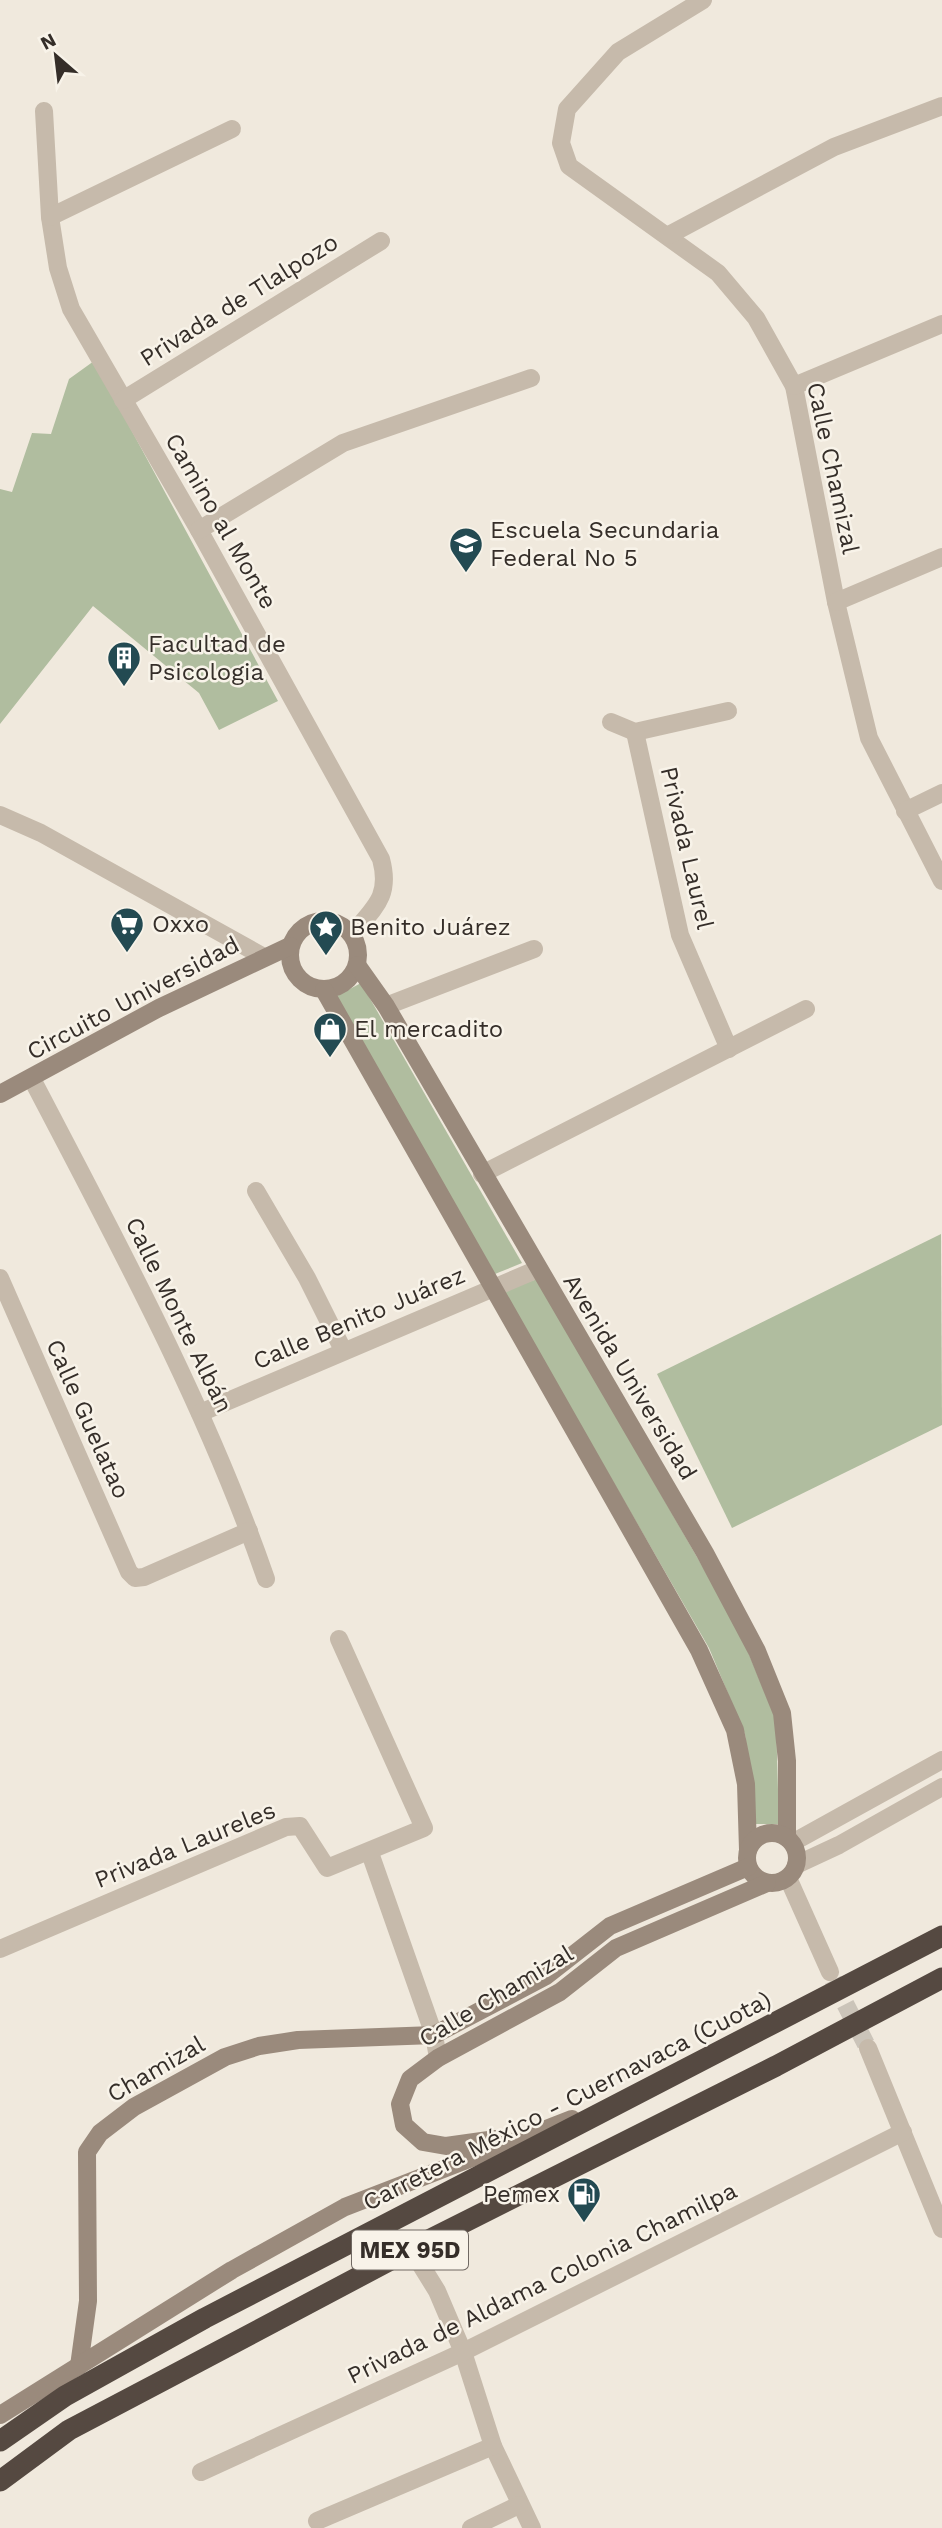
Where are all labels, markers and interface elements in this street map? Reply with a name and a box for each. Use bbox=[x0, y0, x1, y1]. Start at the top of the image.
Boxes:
north arrow bbox=[21, 21, 91, 91]
text: N bbox=[37, 28, 60, 55]
street label: Privada de Tlalpozo bbox=[135, 228, 343, 372]
street label: Calle Chamizal bbox=[801, 380, 865, 557]
street label: Camino al Monte bbox=[159, 428, 283, 614]
place label: Escuela Secundaria Federal No 5 bbox=[490, 516, 719, 572]
school or university icon: Escuela Secundaria Federal No 5 bbox=[447, 525, 485, 574]
place label: Facultad de Psicologia bbox=[148, 630, 286, 686]
building icon: Facultad de Psicologia bbox=[105, 639, 143, 688]
street label: Privada Laurel bbox=[655, 764, 719, 933]
supermarket icon: Oxxo bbox=[108, 905, 146, 954]
place icon: Benito Juárez bbox=[307, 908, 345, 957]
place label: Oxxo bbox=[152, 910, 209, 938]
place label: Benito Juárez bbox=[350, 913, 511, 941]
street label: Circuito Universidad bbox=[22, 930, 244, 1066]
shop icon: El mercadito bbox=[311, 1010, 349, 1059]
place label: El mercadito bbox=[354, 1015, 503, 1043]
street label: Calle Monte Albán bbox=[120, 1213, 238, 1417]
street label: Calle Benito Juárez bbox=[249, 1261, 469, 1375]
street label: Avenida Universidad bbox=[557, 1269, 703, 1485]
street label: Calle Guelatao bbox=[40, 1335, 136, 1503]
street label: Privada Laureles bbox=[90, 1796, 280, 1894]
street label: Calle Chamizal bbox=[414, 1939, 579, 2053]
street label: Carretera México - Cuernavaca (Cuota) bbox=[358, 1985, 776, 2217]
street label: Chamizal bbox=[102, 2030, 210, 2108]
fuel station icon: Pemex bbox=[565, 2175, 603, 2224]
street label: Privada de Aldama Colonia Chamilpa bbox=[343, 2176, 741, 2390]
place label: Pemex bbox=[483, 2180, 560, 2208]
road number: MEX 95D bbox=[352, 2230, 468, 2270]

